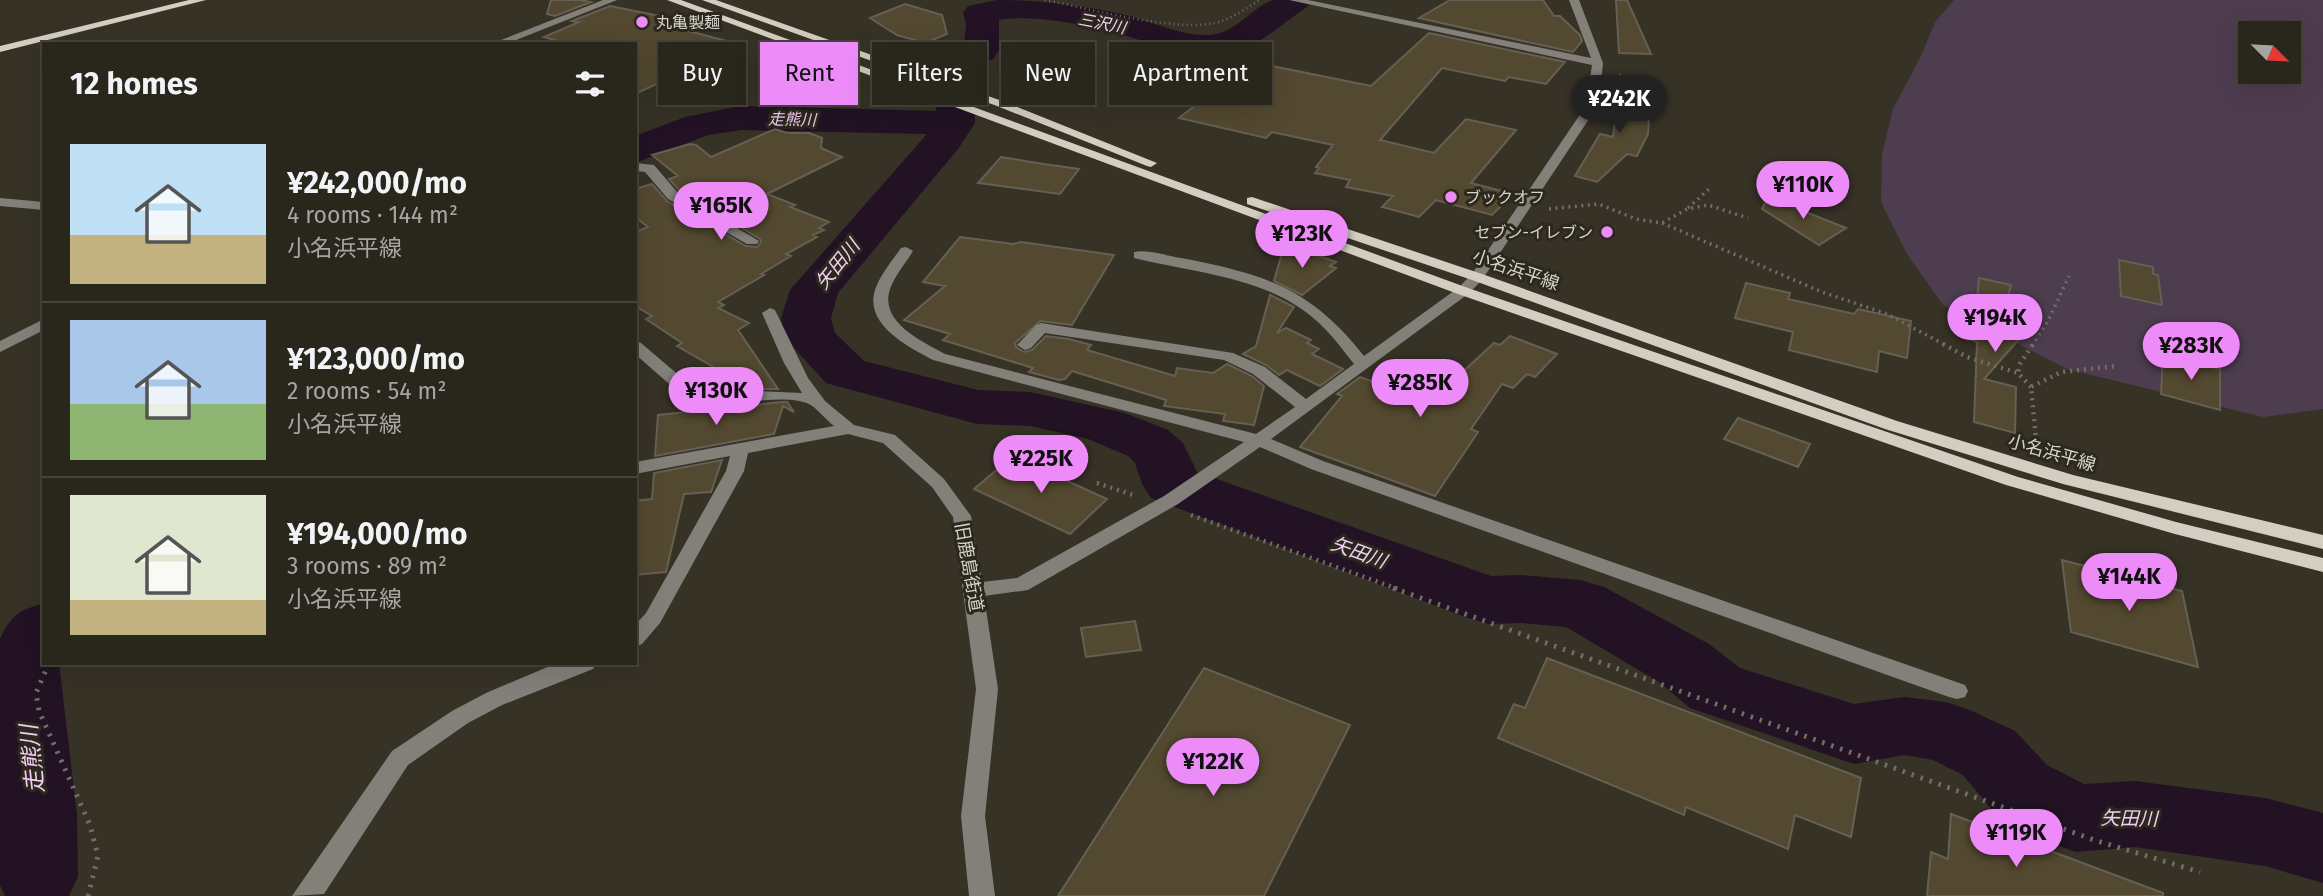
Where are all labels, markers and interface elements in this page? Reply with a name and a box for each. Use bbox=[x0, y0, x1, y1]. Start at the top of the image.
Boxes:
water label: 三沢川 bbox=[1077, 10, 1129, 38]
place label: 丸亀製麺 bbox=[656, 13, 720, 32]
marker: 丸亀製麺 bbox=[634, 14, 650, 30]
north arrow bbox=[2238, 21, 2301, 84]
map controls bbox=[2238, 21, 2301, 84]
chip: Buy bbox=[658, 42, 746, 105]
chip: Rent bbox=[760, 42, 858, 105]
chip: Filters bbox=[872, 42, 987, 105]
chip: New bbox=[1001, 42, 1095, 105]
chip: Apartment bbox=[1109, 42, 1272, 105]
icon: filters bbox=[571, 65, 609, 103]
text: 12 homes bbox=[70, 66, 198, 102]
pin: ¥242K bbox=[1570, 76, 1668, 135]
text: ¥242K bbox=[1588, 84, 1650, 112]
water label: 走熊川 bbox=[768, 110, 818, 129]
pin: ¥110K bbox=[1754, 162, 1852, 221]
text: ¥242,000/mo bbox=[287, 165, 467, 201]
text: ¥110K bbox=[1772, 170, 1834, 198]
icon: home bbox=[126, 172, 210, 256]
pin: ¥165K bbox=[672, 182, 770, 242]
place label: ブックオフ bbox=[1465, 188, 1545, 207]
marker: ブックオフ bbox=[1443, 189, 1459, 205]
text: ¥165K bbox=[690, 191, 752, 219]
text: 4 rooms · 144 m² bbox=[287, 201, 458, 229]
pin: ¥123K bbox=[1253, 210, 1351, 270]
text: ¥123K bbox=[1271, 219, 1333, 247]
place label: セブン-イレブン bbox=[1475, 223, 1593, 242]
marker: セブン-イレブン bbox=[1599, 224, 1615, 240]
water label: 矢田川 bbox=[811, 233, 866, 294]
text: 小名浜平線 bbox=[287, 234, 402, 262]
street label: 小名浜平線 bbox=[1470, 245, 1562, 295]
pin: ¥194K bbox=[1946, 294, 2044, 354]
text: ¥194K bbox=[1963, 303, 2027, 331]
pin: ¥283K bbox=[2142, 322, 2240, 382]
text: ¥283K bbox=[2159, 331, 2223, 359]
text: ¥123,000/mo bbox=[287, 341, 465, 377]
icon: home bbox=[126, 348, 210, 432]
pin: ¥285K bbox=[1371, 360, 1469, 419]
pin: ¥130K bbox=[667, 368, 765, 427]
text: ¥285K bbox=[1388, 368, 1452, 396]
text: ¥130K bbox=[684, 376, 748, 404]
text: 2 rooms · 54 m² bbox=[287, 377, 446, 405]
text: 小名浜平線 bbox=[287, 410, 402, 438]
street label: 小名浜平線 bbox=[2006, 430, 2098, 476]
pin: ¥225K bbox=[992, 435, 1090, 495]
text: ¥225K bbox=[1009, 444, 1073, 472]
text: ¥194,000/mo bbox=[287, 516, 468, 552]
street label: 旧鹿島街道 bbox=[950, 521, 988, 613]
icon: home bbox=[126, 523, 210, 607]
water label: 矢田川 bbox=[1328, 532, 1391, 574]
text: 3 rooms · 89 m² bbox=[287, 552, 447, 580]
pin: ¥144K bbox=[2080, 554, 2178, 613]
text: ¥144K bbox=[2097, 562, 2161, 590]
text: 小名浜平線 bbox=[287, 585, 402, 613]
water label: 走熊川 bbox=[14, 720, 50, 795]
pin: ¥122K bbox=[1164, 738, 1262, 798]
text: ¥122K bbox=[1182, 747, 1244, 775]
water label: 矢田川 bbox=[2100, 807, 2160, 831]
pin: ¥119K bbox=[1967, 810, 2065, 869]
text: ¥119K bbox=[1986, 818, 2046, 846]

